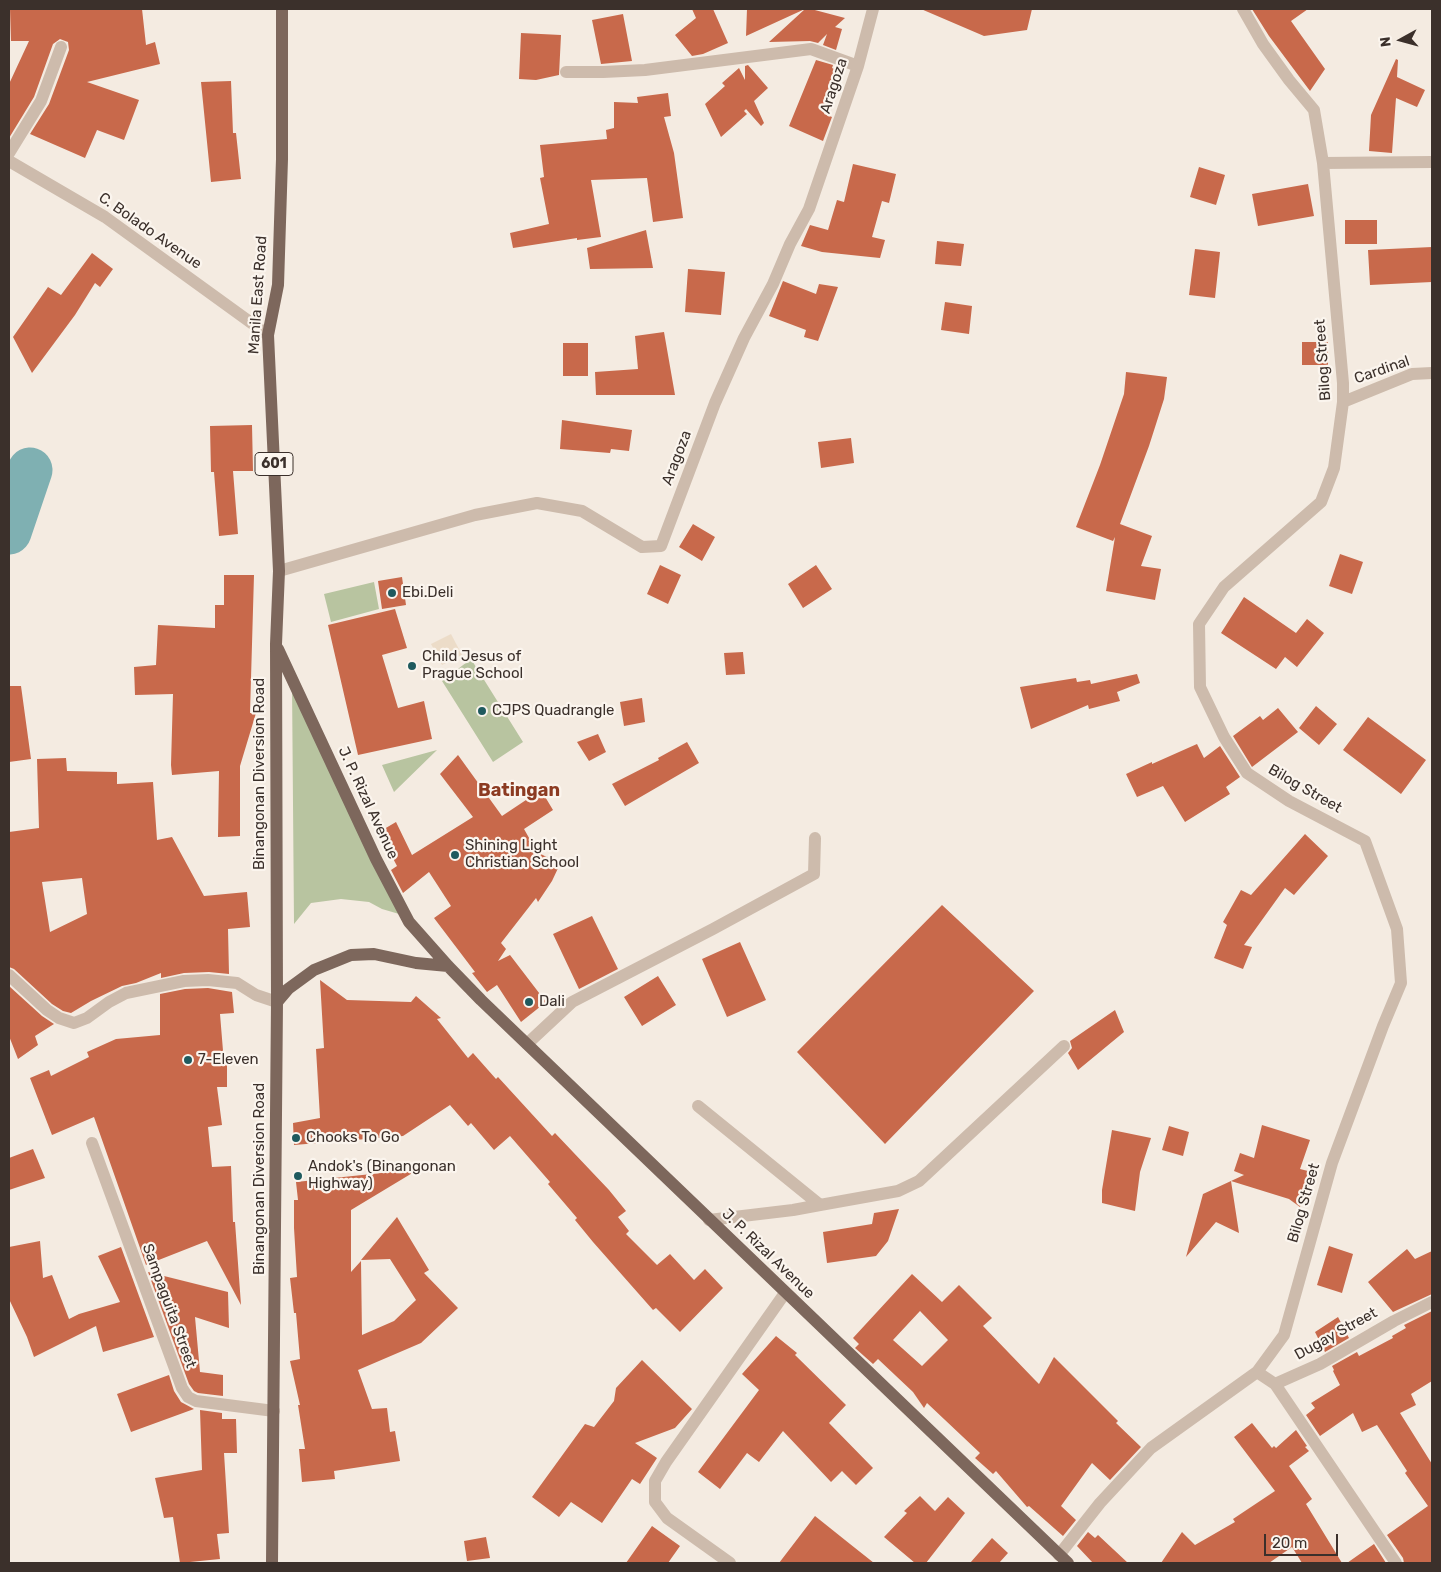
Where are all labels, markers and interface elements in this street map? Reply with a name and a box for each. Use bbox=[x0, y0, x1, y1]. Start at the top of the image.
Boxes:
north arrow bbox=[1376, 15, 1426, 65]
text: N bbox=[1377, 36, 1395, 48]
street label: Aragoza bbox=[817, 56, 851, 116]
street label: C. Bolado Avenue bbox=[95, 189, 205, 273]
street label: Manila East Road bbox=[245, 235, 271, 355]
street label: Bilog Street bbox=[1311, 319, 1335, 401]
street label: Cardinal bbox=[1352, 352, 1412, 388]
street label: Aragoza bbox=[658, 428, 696, 488]
road number: 601 bbox=[255, 452, 293, 476]
place label: Ebi.Deli bbox=[402, 584, 453, 602]
marker: Ebi.Deli bbox=[386, 587, 398, 599]
place label: Child Jesus of Prague School bbox=[422, 648, 523, 683]
marker: Child Jesus of Prague School bbox=[406, 660, 418, 672]
street label: Binangonan Diversion Road bbox=[251, 678, 269, 870]
place label: CJPS Quadrangle bbox=[492, 702, 614, 720]
marker: CJPS Quadrangle bbox=[476, 705, 488, 717]
street label: J. P. Rizal Avenue bbox=[334, 744, 402, 862]
street label: Bilog Street bbox=[1265, 761, 1345, 817]
district label: Batingan bbox=[478, 780, 560, 802]
place label: Shining Light Christian School bbox=[465, 837, 579, 872]
marker: Shining Light Christian School bbox=[449, 849, 461, 861]
place label: Dali bbox=[539, 993, 565, 1011]
marker: Dali bbox=[523, 996, 535, 1008]
place label: 7-Eleven bbox=[198, 1051, 259, 1069]
marker: 7-Eleven bbox=[182, 1054, 194, 1066]
street label: Binangonan Diversion Road bbox=[251, 1083, 269, 1275]
place label: Chooks To Go bbox=[306, 1129, 400, 1147]
marker: Chooks To Go bbox=[290, 1132, 302, 1144]
place label: Andok's (Binangonan Highway) bbox=[308, 1158, 456, 1193]
street label: Bilog Street bbox=[1284, 1161, 1324, 1245]
marker: Andok's (Binangonan Highway) bbox=[292, 1170, 304, 1182]
street label: J. P. Rizal Avenue bbox=[718, 1205, 818, 1303]
street label: Sampaguita Street bbox=[138, 1241, 200, 1371]
street label: Dugay Street bbox=[1292, 1304, 1380, 1364]
scale bar bbox=[1266, 1524, 1340, 1556]
text: 20 m bbox=[1272, 1534, 1307, 1552]

